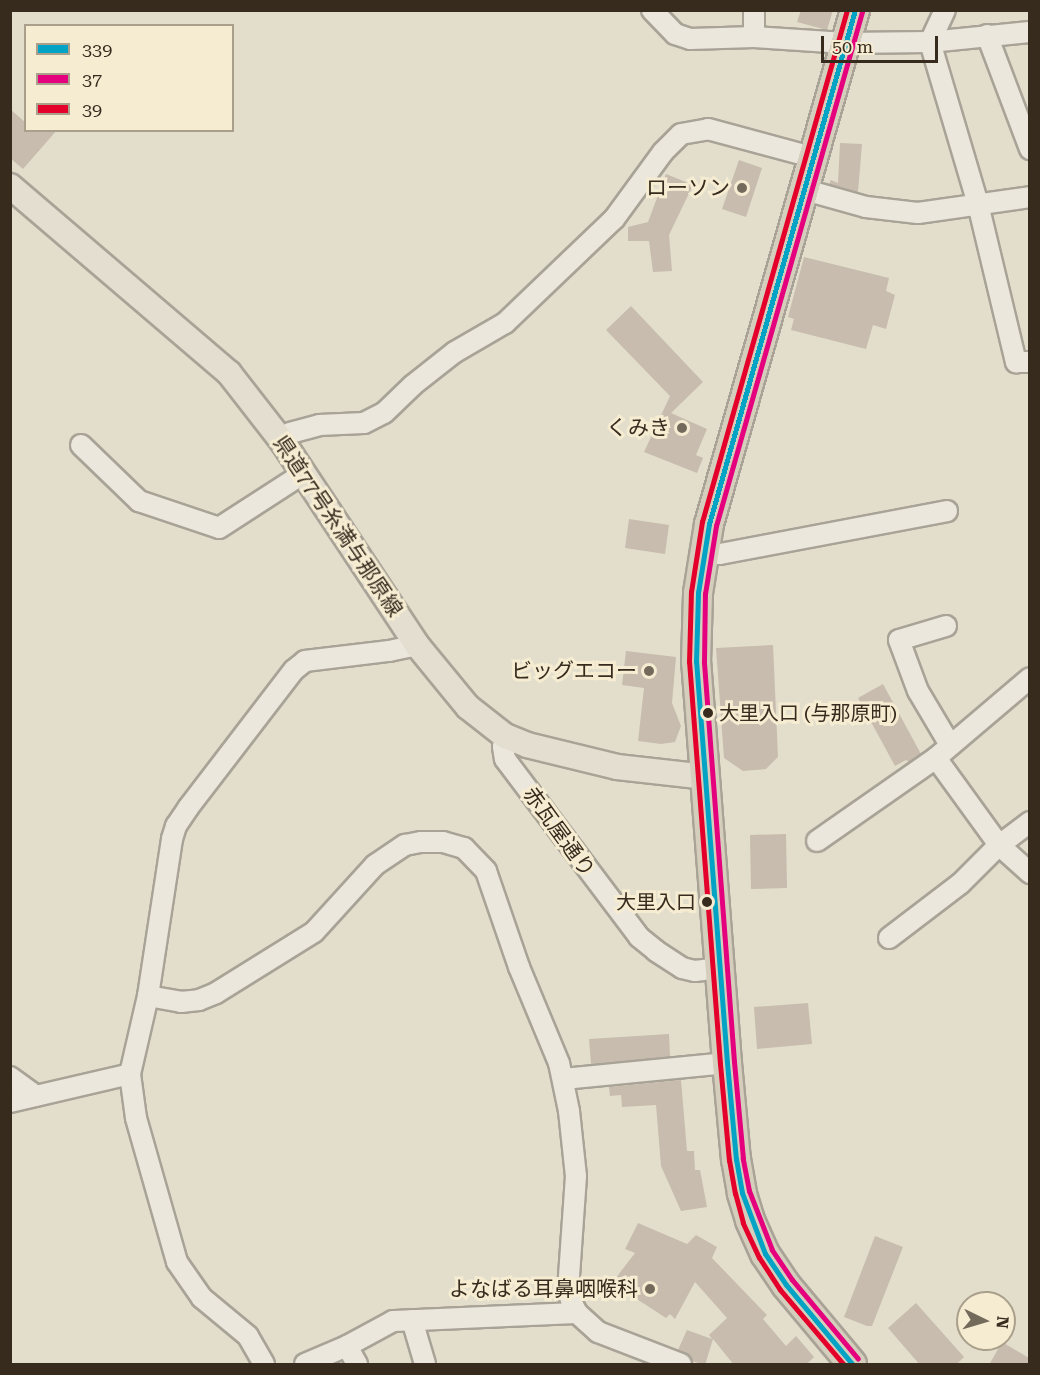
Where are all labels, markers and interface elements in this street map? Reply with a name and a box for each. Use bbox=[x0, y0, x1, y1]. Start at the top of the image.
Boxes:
legend bbox=[24, 24, 234, 132]
scale bar bbox=[824, 24, 941, 62]
text: 50 m bbox=[832, 36, 873, 57]
text: 339 bbox=[82, 39, 112, 60]
text: 37 bbox=[82, 69, 102, 90]
text: 39 bbox=[82, 99, 102, 120]
place label: ローソン bbox=[646, 175, 730, 201]
marker: ローソン bbox=[735, 181, 749, 195]
place label: くみき bbox=[607, 415, 670, 441]
marker: くみき bbox=[675, 421, 689, 435]
street label: 県道77号糸満与那原線 bbox=[268, 431, 408, 621]
place label: ビッグエコー bbox=[511, 658, 637, 684]
marker: ビッグエコー bbox=[642, 664, 656, 678]
place label: 大里入口 (与那原町) bbox=[719, 701, 897, 725]
marker: 大里入口 (与那原町) bbox=[702, 707, 714, 719]
street label: 赤瓦屋通り bbox=[518, 782, 600, 882]
place label: 大里入口 bbox=[616, 890, 696, 914]
marker: 大里入口 bbox=[701, 896, 713, 908]
place label: よなばる耳鼻咽喉科 bbox=[449, 1276, 638, 1302]
marker: よなばる耳鼻咽喉科 bbox=[643, 1282, 657, 1296]
north arrow bbox=[956, 1291, 1016, 1351]
text: N bbox=[992, 1315, 1012, 1329]

